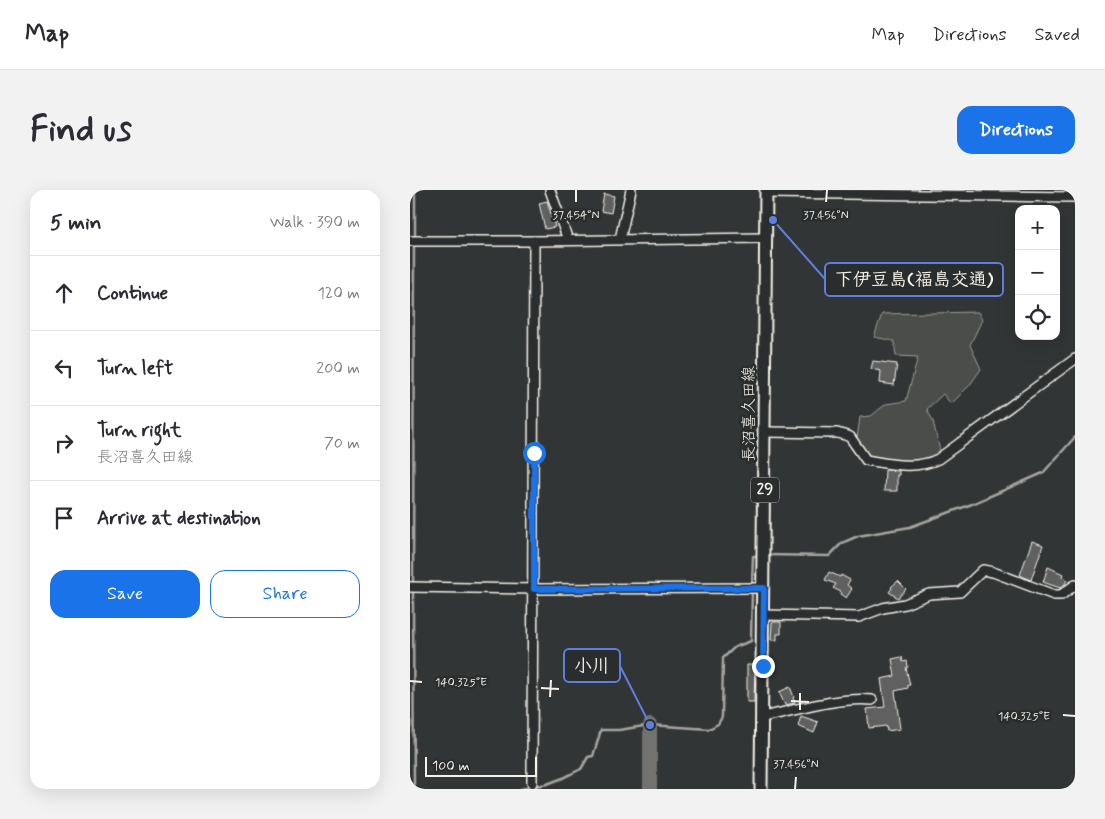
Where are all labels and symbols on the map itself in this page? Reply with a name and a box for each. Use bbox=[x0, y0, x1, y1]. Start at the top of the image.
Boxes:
text: 37.454°N bbox=[553, 208, 599, 224]
text: 37.456°N bbox=[803, 208, 849, 224]
callout: 下伊豆島(福島交通) bbox=[825, 263, 1003, 296]
text: 下伊豆島(福島交通) bbox=[835, 268, 994, 292]
street label: 長沼喜久田線 bbox=[739, 366, 760, 462]
route start bbox=[523, 442, 546, 465]
road number: 29 bbox=[751, 478, 779, 502]
callout: 小川 bbox=[564, 649, 620, 682]
text: 小川 bbox=[574, 655, 610, 679]
route end bbox=[752, 655, 775, 678]
text: 140.325°E bbox=[435, 675, 487, 691]
text: 140.325°E bbox=[998, 709, 1050, 725]
scale bar bbox=[425, 754, 538, 777]
text: 37.456°N bbox=[773, 757, 819, 773]

